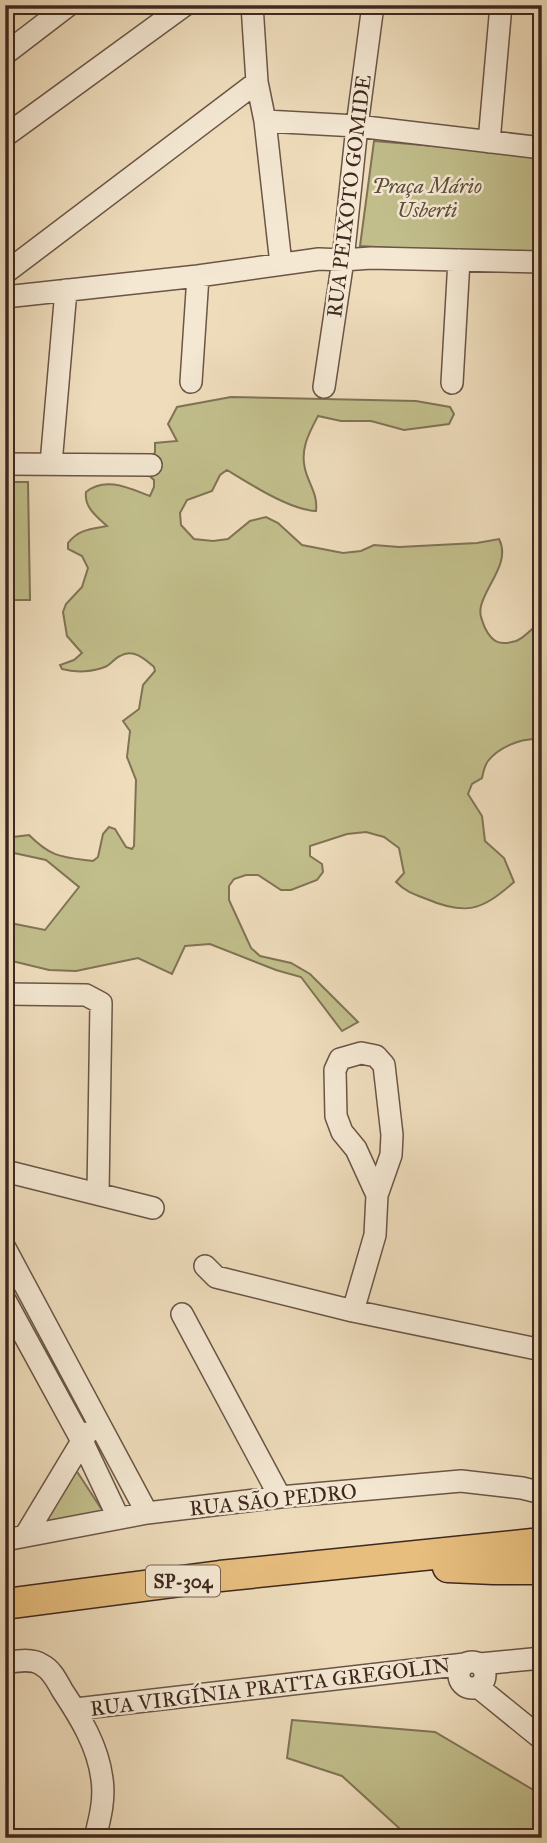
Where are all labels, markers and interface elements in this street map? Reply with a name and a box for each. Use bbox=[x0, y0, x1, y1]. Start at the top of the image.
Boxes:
street label: RUA PEIXOTO GOMIDE bbox=[321, 73, 377, 319]
park label: Praça Mário Usberti bbox=[372, 173, 482, 223]
street label: RUA SÃO PEDRO bbox=[188, 1478, 358, 1522]
road number: SP-304 bbox=[146, 1566, 220, 1596]
street label: RUA VIRGÍNIA PRATTA GREGOLIN bbox=[88, 1651, 452, 1722]

